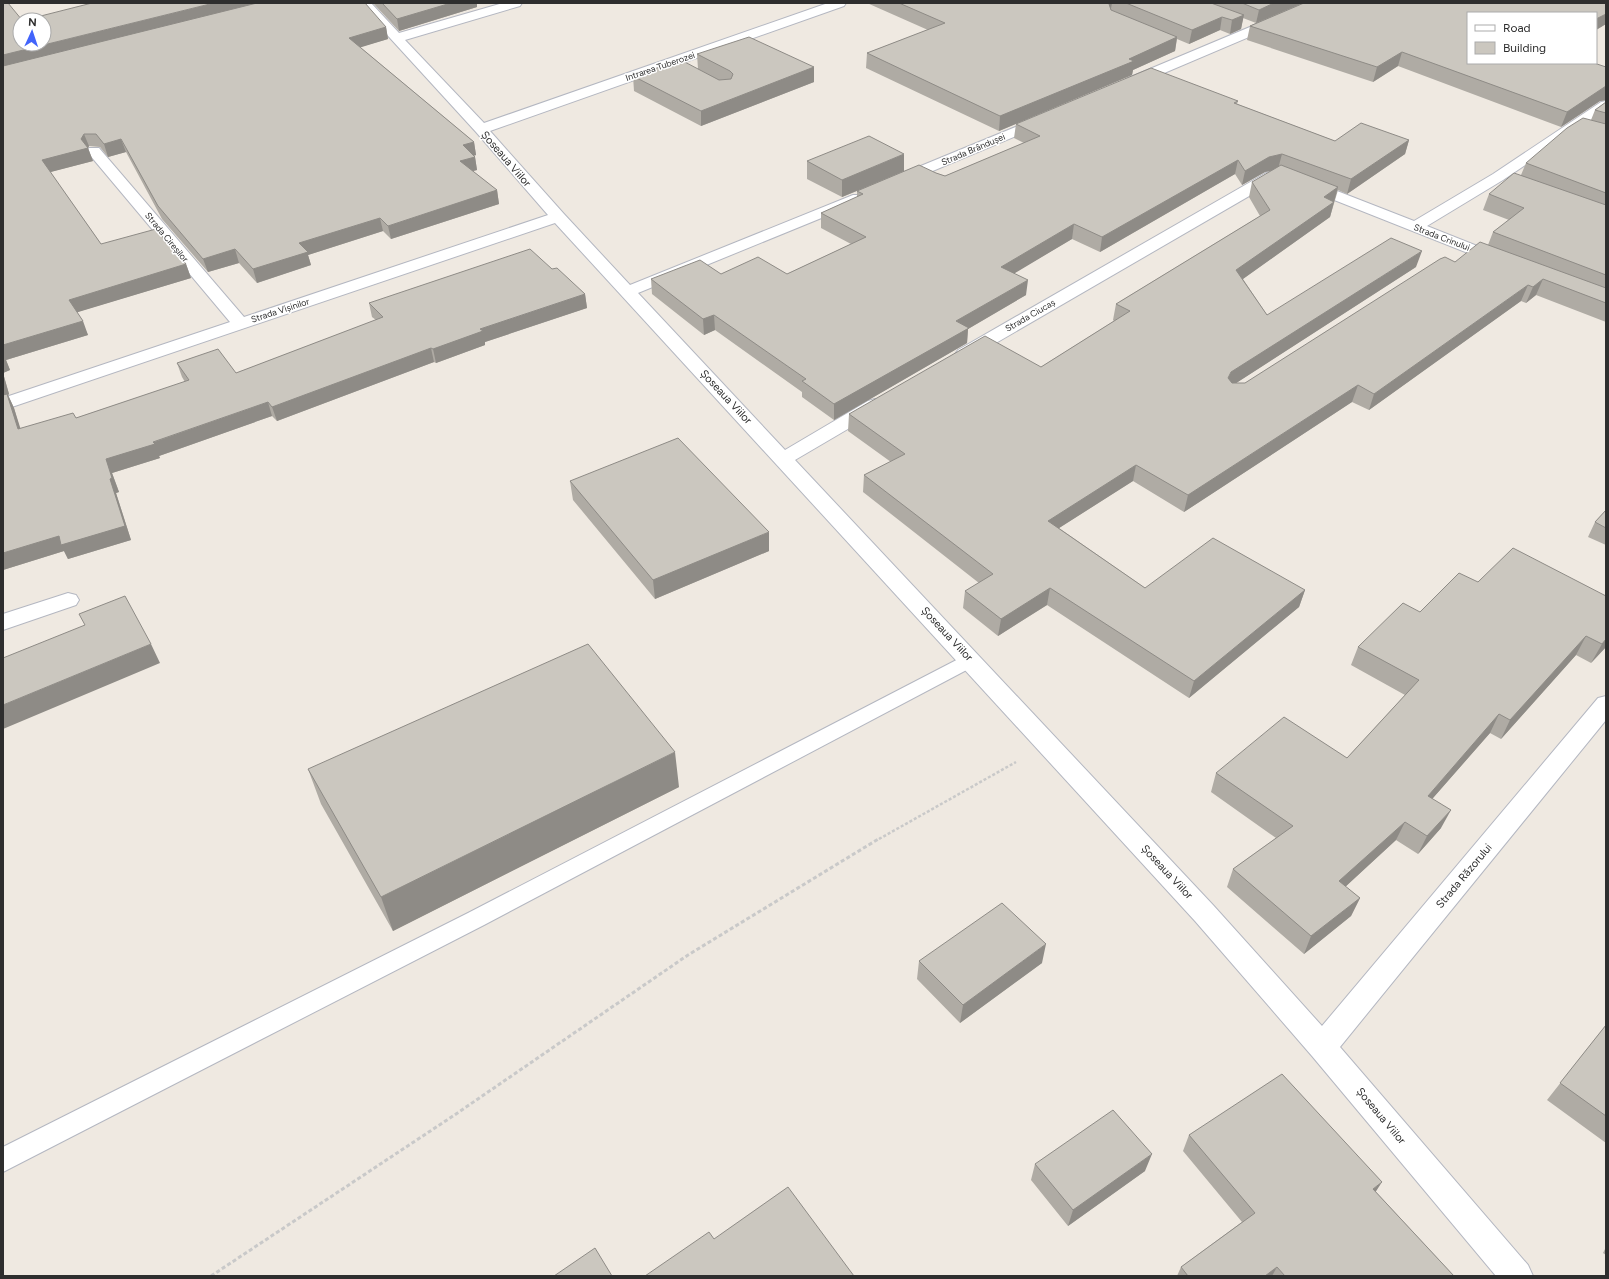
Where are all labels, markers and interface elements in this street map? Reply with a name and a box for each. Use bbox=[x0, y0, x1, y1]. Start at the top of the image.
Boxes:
north arrow bbox=[12, 12, 52, 52]
legend bbox=[1467, 12, 1597, 64]
text: N bbox=[28, 16, 37, 29]
text: Road bbox=[1503, 21, 1531, 35]
text: Building bbox=[1503, 41, 1546, 55]
street label: Intrarea Tuberozei bbox=[624, 49, 696, 83]
street label: Șoseaua Viilor bbox=[478, 128, 534, 190]
street label: Strada Brândușei bbox=[939, 131, 1007, 167]
street label: Strada Cireșilor bbox=[143, 210, 191, 264]
street label: Strada Crinului bbox=[1412, 221, 1472, 253]
street label: Strada Vișinilor bbox=[249, 295, 311, 325]
street label: Strada Ciucaș bbox=[1003, 296, 1057, 334]
street label: Șoseaua Viilor bbox=[698, 367, 755, 427]
street label: Șoseaua Viilor bbox=[919, 604, 976, 664]
street label: Strada Răzorului bbox=[1433, 841, 1495, 911]
street label: Șoseaua Viilor bbox=[1139, 842, 1196, 902]
street label: Șoseaua Viilor bbox=[1354, 1085, 1409, 1147]

